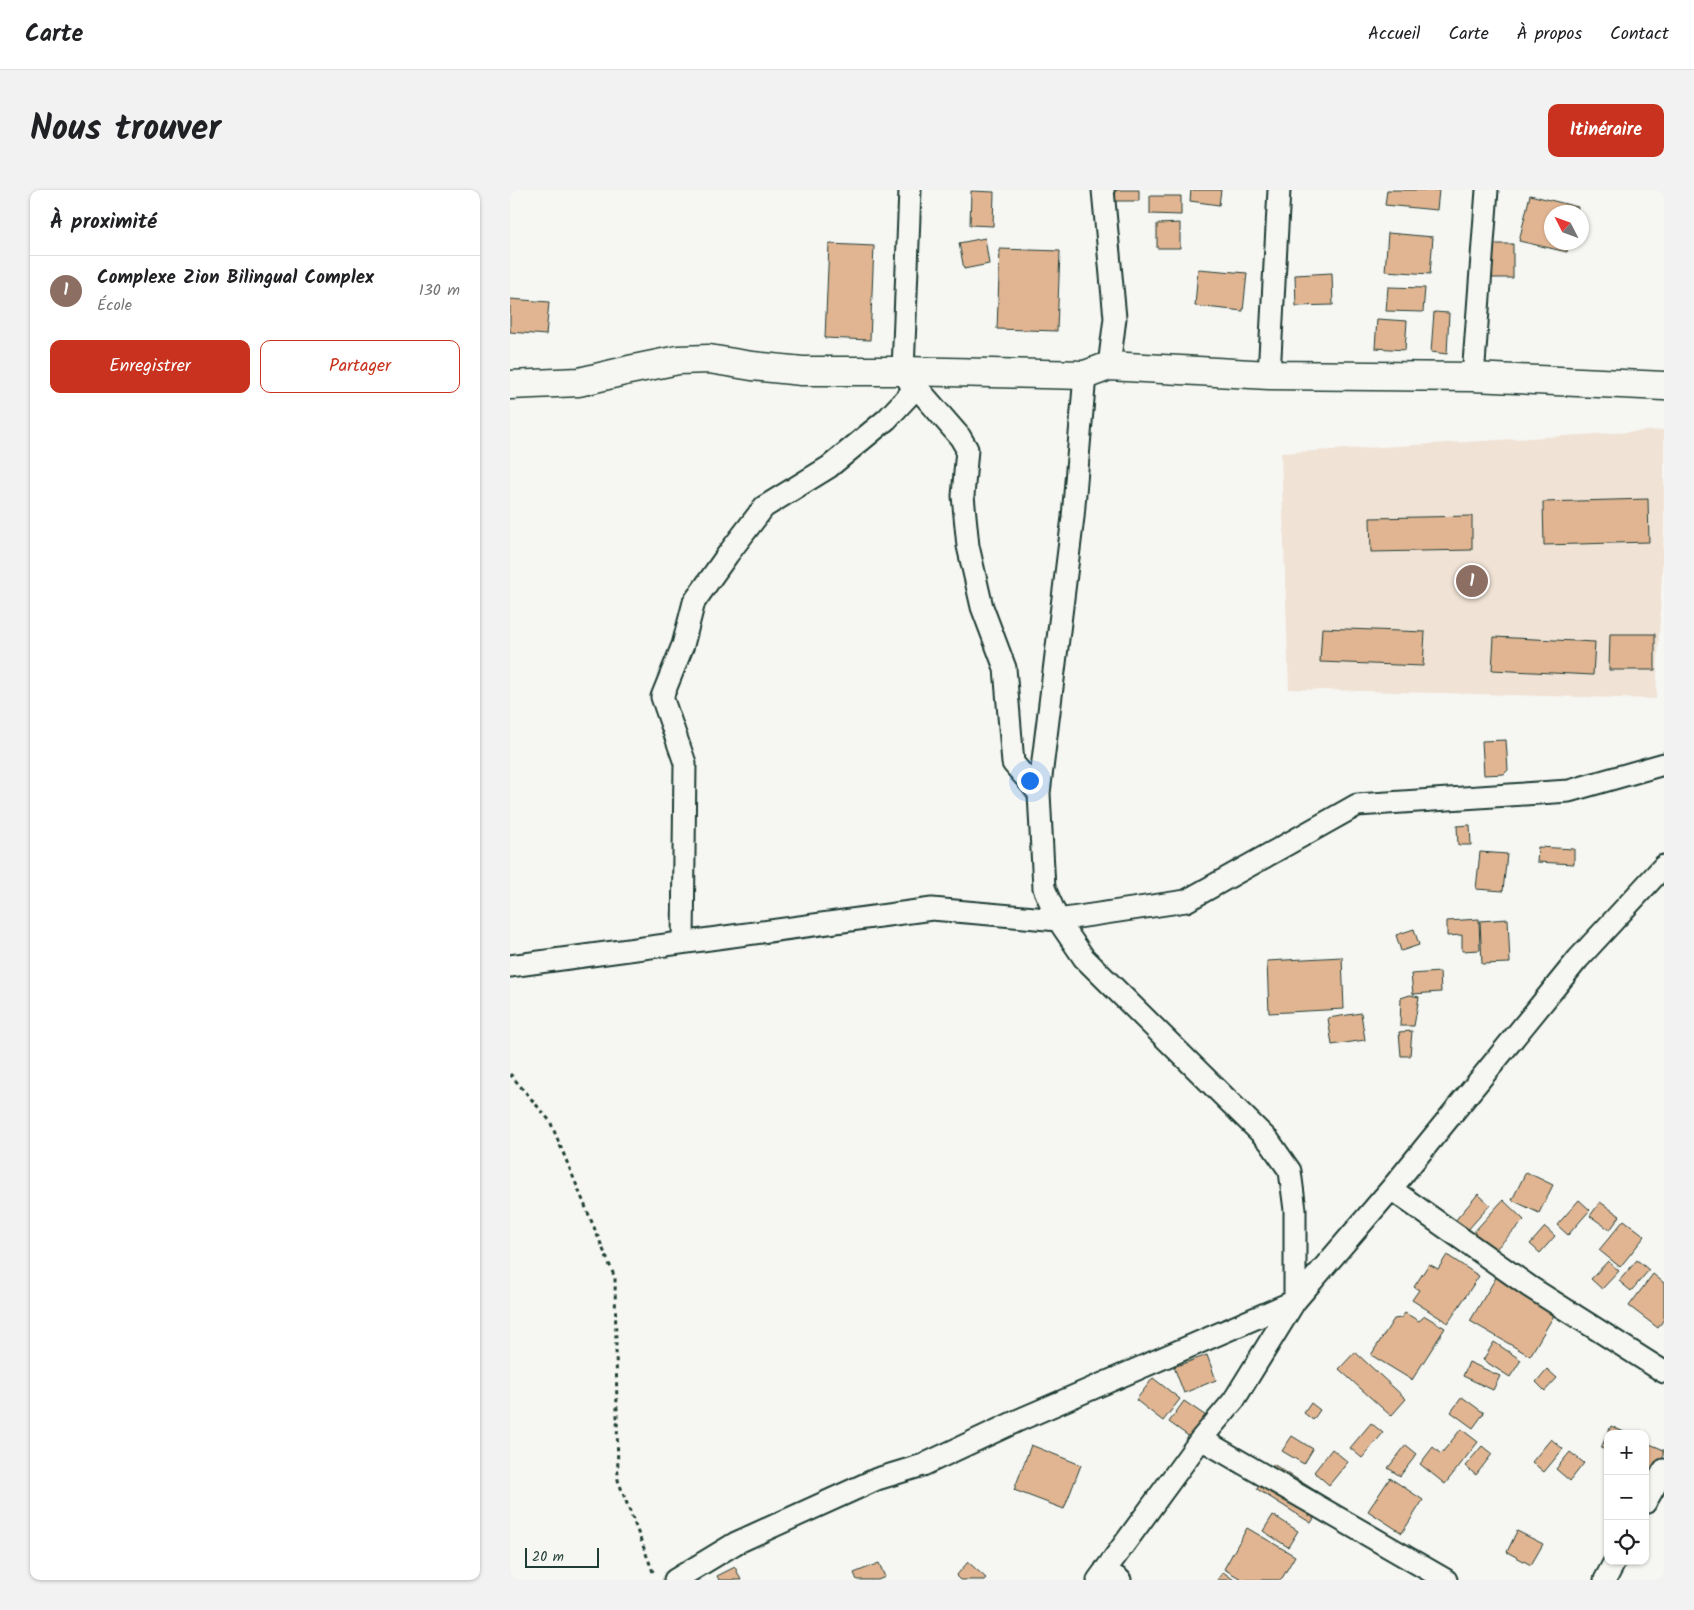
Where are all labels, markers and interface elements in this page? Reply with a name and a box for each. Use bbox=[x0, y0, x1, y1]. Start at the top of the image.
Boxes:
text: Carte bbox=[25, 15, 83, 54]
text: Accueil bbox=[1368, 20, 1421, 49]
text: Carte bbox=[1449, 20, 1489, 49]
text: À propos bbox=[1517, 20, 1582, 49]
text: Contact bbox=[1610, 20, 1669, 49]
text: Nous trouver bbox=[30, 102, 221, 158]
button: Itinéraire bbox=[1548, 104, 1664, 157]
north arrow bbox=[1544, 205, 1589, 250]
text: À proximité bbox=[50, 206, 157, 239]
text: Complexe Zion Bilingual Complex bbox=[97, 263, 374, 293]
text: 1 bbox=[64, 278, 68, 303]
text: 130 m bbox=[419, 278, 460, 303]
text: École bbox=[97, 293, 132, 318]
button: Enregistrer bbox=[50, 340, 250, 393]
button: Partager bbox=[260, 340, 460, 393]
pin: 1 bbox=[1456, 562, 1488, 600]
your location bbox=[1017, 768, 1043, 794]
map controls bbox=[1604, 1430, 1649, 1565]
button: + bbox=[1604, 1430, 1649, 1475]
button: − bbox=[1604, 1475, 1649, 1520]
button: locate bbox=[1604, 1520, 1649, 1565]
scale bar bbox=[525, 1545, 599, 1568]
text: 20 m bbox=[532, 1546, 564, 1568]

